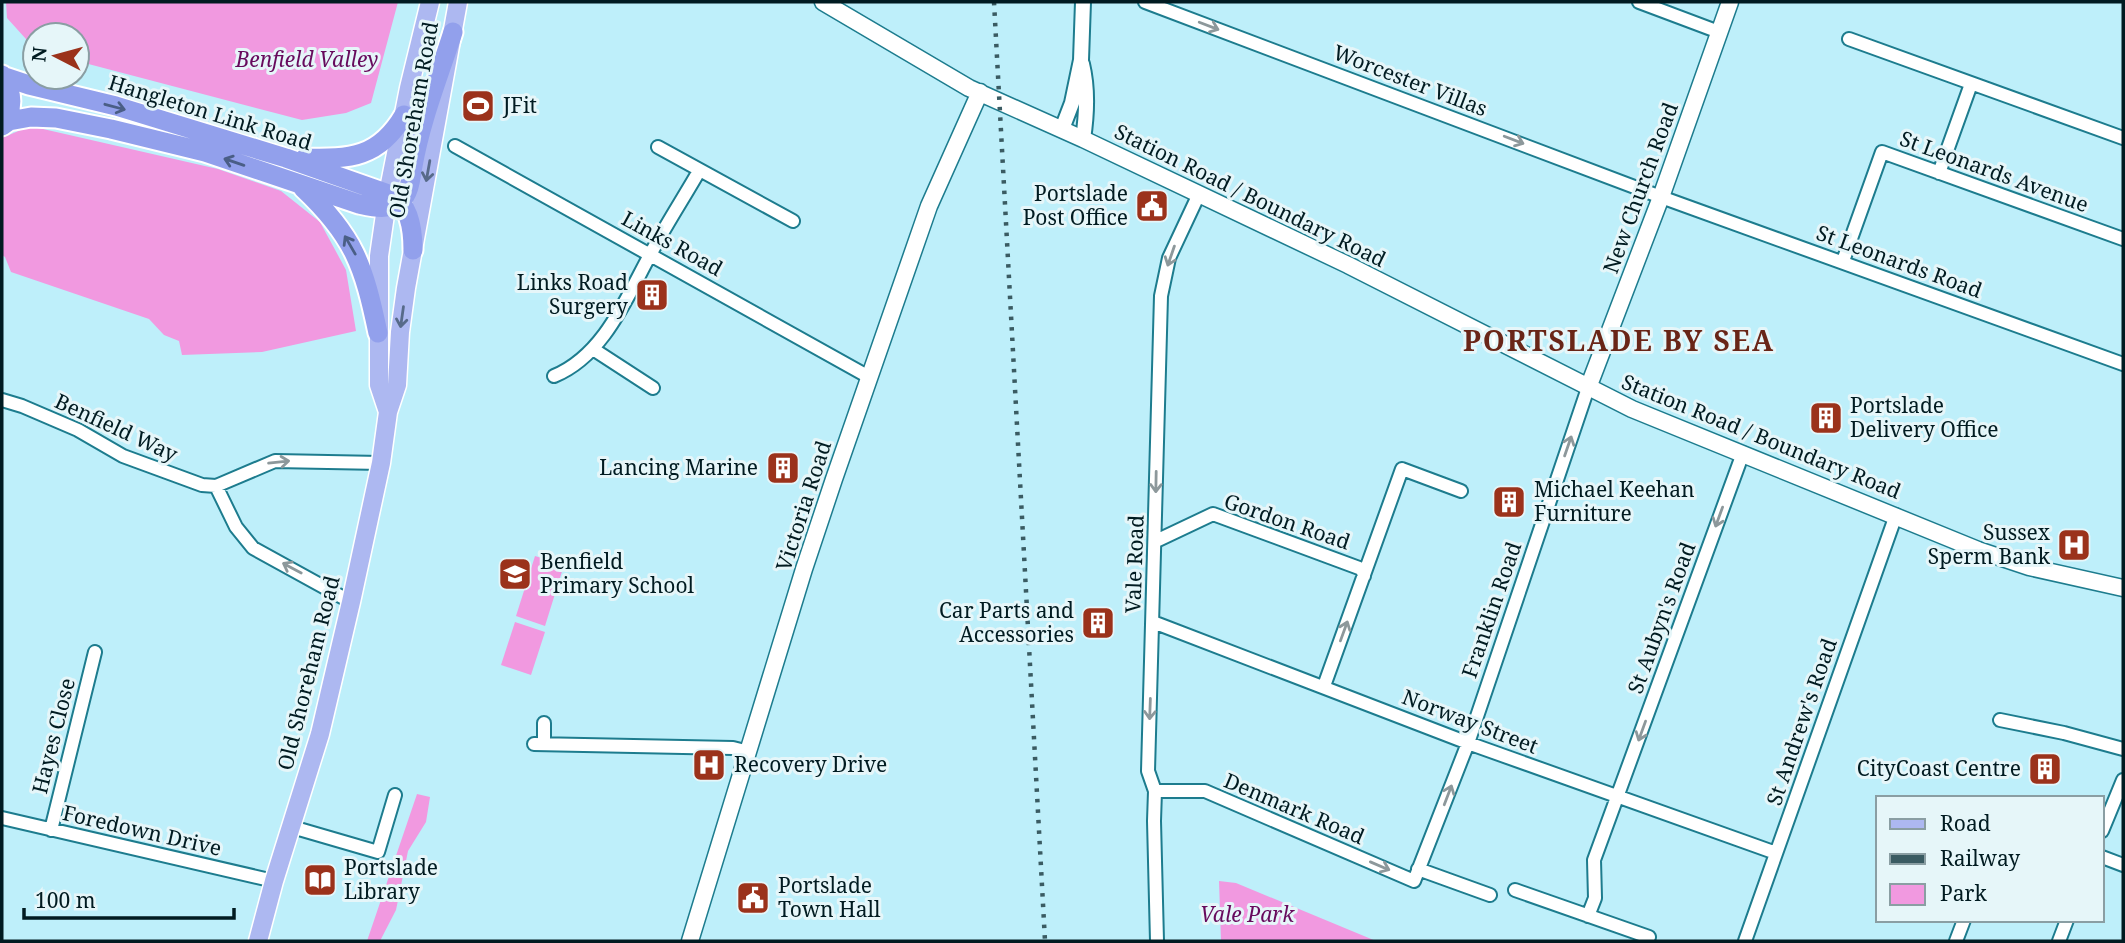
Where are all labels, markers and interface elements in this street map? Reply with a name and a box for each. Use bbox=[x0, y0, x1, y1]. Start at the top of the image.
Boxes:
street label: Old Shoreham Road bbox=[382, 19, 444, 221]
one-way arrow bbox=[1198, 20, 1220, 33]
north arrow bbox=[21, 21, 91, 91]
street label: Worcester Villas bbox=[1329, 38, 1491, 122]
text: N bbox=[25, 45, 53, 63]
park label: Benfield Valley bbox=[235, 45, 378, 73]
street label: Hangleton Link Road bbox=[105, 68, 316, 156]
sports icon: JFit bbox=[459, 87, 497, 125]
place label: JFit bbox=[502, 91, 537, 119]
street label: New Church Road bbox=[1596, 98, 1684, 277]
one-way arrow bbox=[104, 101, 126, 114]
street label: Station Road / Boundary Road bbox=[1110, 117, 1391, 273]
street label: St Leonards Avenue bbox=[1896, 124, 2093, 218]
one-way arrow bbox=[1502, 135, 1524, 147]
one-way arrow bbox=[224, 155, 246, 167]
one-way arrow bbox=[420, 159, 434, 182]
place label: Portslade Post Office bbox=[1023, 179, 1128, 231]
public building icon: Portslade Post Office bbox=[1133, 187, 1171, 225]
street label: Links Road bbox=[617, 204, 728, 282]
street label: St Leonards Road bbox=[1813, 218, 1986, 304]
one-way arrow bbox=[343, 235, 357, 255]
one-way arrow bbox=[1164, 244, 1176, 266]
place label: Links Road Surgery bbox=[517, 268, 628, 320]
building icon: Links Road Surgery bbox=[633, 276, 671, 314]
one-way arrow bbox=[395, 305, 408, 328]
district label: PORTSLADE BY SEA bbox=[1463, 321, 1775, 359]
street label: Station Road / Boundary Road bbox=[1618, 367, 1905, 505]
street label: Benfield Way bbox=[51, 386, 182, 468]
place label: Portslade Delivery Office bbox=[1850, 391, 1999, 443]
building icon: Portslade Delivery Office bbox=[1807, 399, 1845, 437]
one-way arrow bbox=[1563, 435, 1575, 457]
street label: Victoria Road bbox=[769, 437, 837, 574]
building icon: Lancing Marine bbox=[764, 449, 802, 487]
place label: Lancing Marine bbox=[599, 453, 758, 481]
one-way arrow bbox=[267, 455, 290, 468]
one-way arrow bbox=[1149, 470, 1163, 493]
place label: Michael Keehan Furniture bbox=[1534, 475, 1695, 527]
building icon: Michael Keehan Furniture bbox=[1490, 483, 1528, 521]
street label: Gordon Road bbox=[1221, 486, 1354, 556]
one-way arrow bbox=[1712, 506, 1724, 528]
street label: Vale Road bbox=[1118, 514, 1150, 614]
place label: Sussex Sperm Bank bbox=[1928, 518, 2051, 570]
hospital icon: Sussex Sperm Bank bbox=[2055, 526, 2093, 564]
street label: Franklin Road bbox=[1455, 538, 1527, 682]
street label: St Aubyn's Road bbox=[1621, 538, 1701, 697]
place label: Benfield Primary School bbox=[540, 547, 695, 599]
school or university icon: Benfield Primary School bbox=[496, 555, 534, 593]
one-way arrow bbox=[282, 561, 303, 575]
street label: Old Shoreham Road bbox=[270, 572, 346, 773]
place label: Car Parts and Accessories bbox=[939, 596, 1074, 648]
building icon: Car Parts and Accessories bbox=[1079, 604, 1117, 642]
one-way arrow bbox=[1339, 621, 1351, 643]
street label: St Andrew's Road bbox=[1759, 634, 1843, 809]
street label: Hayes Close bbox=[25, 675, 81, 797]
street label: Norway Street bbox=[1398, 682, 1542, 760]
one-way arrow bbox=[1143, 698, 1157, 721]
one-way arrow bbox=[1634, 720, 1647, 742]
hospital icon: Recovery Drive bbox=[690, 746, 728, 784]
place label: Recovery Drive bbox=[734, 750, 887, 778]
building icon: CityCoast Centre bbox=[2026, 750, 2064, 788]
place label: CityCoast Centre bbox=[1857, 754, 2021, 782]
street label: Denmark Road bbox=[1220, 766, 1369, 850]
one-way arrow bbox=[1442, 784, 1455, 806]
legend bbox=[1876, 796, 2104, 922]
street label: Foredown Drive bbox=[60, 798, 224, 862]
text: Road bbox=[1940, 809, 1991, 837]
text: Railway bbox=[1940, 844, 2020, 872]
place label: Portslade Library bbox=[344, 853, 438, 905]
library icon: Portslade Library bbox=[301, 861, 339, 899]
one-way arrow bbox=[1368, 861, 1390, 874]
place label: Portslade Town Hall bbox=[778, 871, 881, 923]
scale bar bbox=[24, 876, 234, 920]
public building icon: Portslade Town Hall bbox=[734, 879, 772, 917]
text: Park bbox=[1940, 879, 1987, 907]
text: 100 m bbox=[35, 886, 96, 914]
park label: Vale Park bbox=[1200, 900, 1295, 928]

